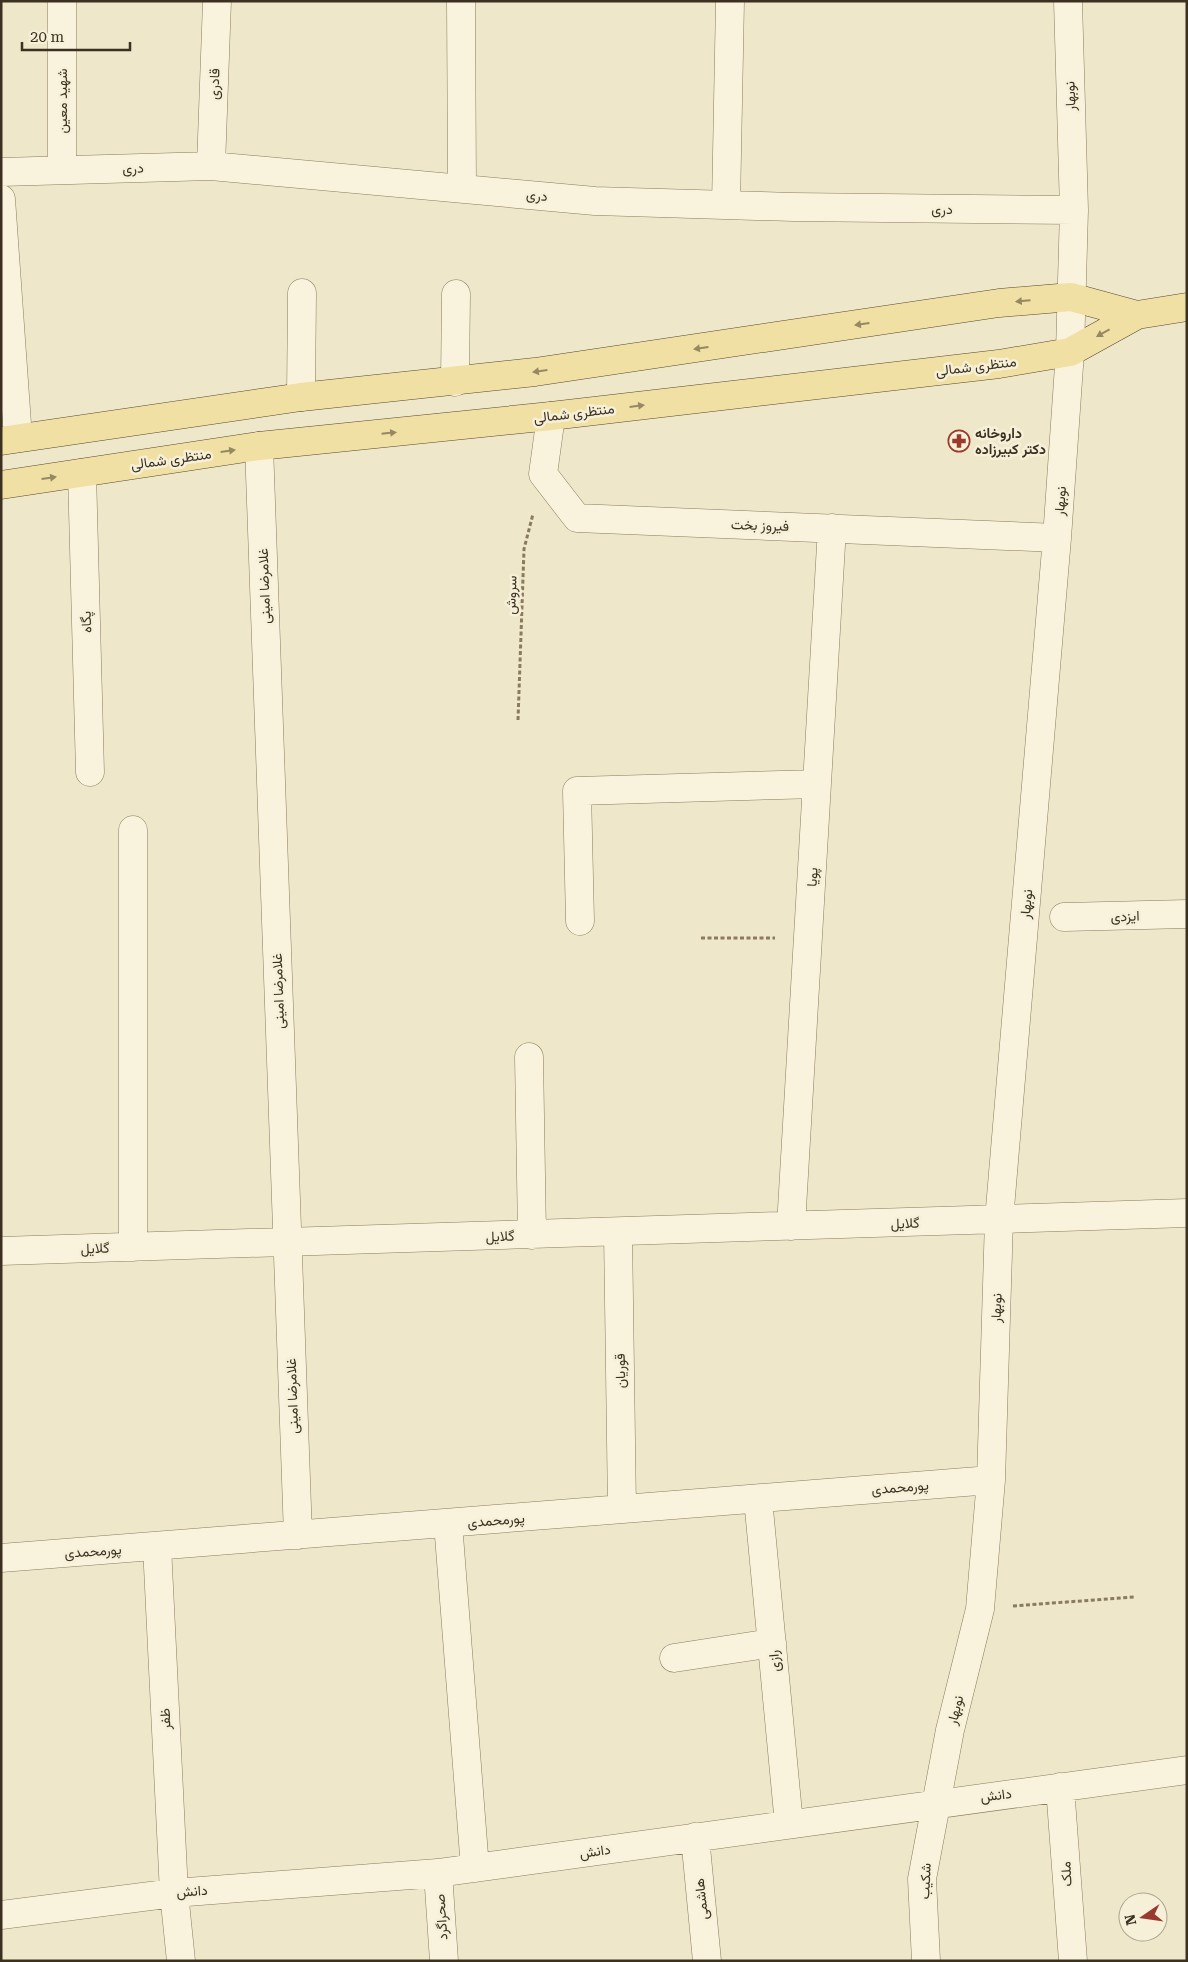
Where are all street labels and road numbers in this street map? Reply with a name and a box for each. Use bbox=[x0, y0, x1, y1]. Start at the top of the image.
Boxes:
street label: شهید معین bbox=[54, 68, 71, 134]
street label: قادری bbox=[205, 68, 224, 100]
street label: نوبهار bbox=[1061, 81, 1080, 112]
street label: دری bbox=[122, 160, 144, 177]
street label: دری bbox=[525, 186, 549, 205]
street label: دری bbox=[931, 201, 953, 218]
street label: منتظری شمالی bbox=[935, 353, 1017, 380]
street label: منتظری شمالی bbox=[533, 400, 615, 427]
street label: منتظری شمالی bbox=[130, 445, 213, 474]
street label: نوبهار bbox=[1051, 486, 1070, 517]
street label: فیروز بخت bbox=[731, 516, 789, 535]
street label: غلامرضا امینی bbox=[255, 548, 274, 624]
street label: سروش bbox=[502, 575, 521, 615]
street label: پگاه bbox=[78, 611, 96, 633]
street label: پویا bbox=[804, 867, 822, 887]
street label: نوبهار bbox=[1017, 888, 1036, 921]
street label: ایزدی bbox=[1110, 907, 1140, 926]
street label: غلامرضا امینی bbox=[269, 953, 288, 1029]
street label: گلایل bbox=[890, 1215, 920, 1232]
street label: گلایل bbox=[485, 1228, 515, 1245]
street label: گلایل bbox=[80, 1240, 110, 1257]
street label: نوبهار bbox=[987, 1293, 1006, 1324]
street label: قوریان bbox=[612, 1353, 629, 1389]
street label: غلامرضا امینی bbox=[283, 1358, 302, 1434]
street label: پورمحمدی bbox=[871, 1477, 929, 1499]
street label: پورمحمدی bbox=[467, 1510, 525, 1532]
street label: پورمحمدی bbox=[64, 1541, 122, 1563]
street label: رازی bbox=[765, 1649, 784, 1673]
street label: نوبهار bbox=[943, 1694, 967, 1728]
street label: ظفر bbox=[156, 1708, 175, 1731]
street label: دانش bbox=[980, 1785, 1013, 1806]
street label: دانش bbox=[578, 1841, 612, 1862]
street label: ملک bbox=[1057, 1861, 1075, 1887]
street label: شکیب bbox=[916, 1862, 935, 1900]
street label: هاشمی bbox=[691, 1877, 712, 1921]
street label: دانش bbox=[176, 1882, 209, 1901]
street label: صحراگرد bbox=[431, 1893, 452, 1941]

